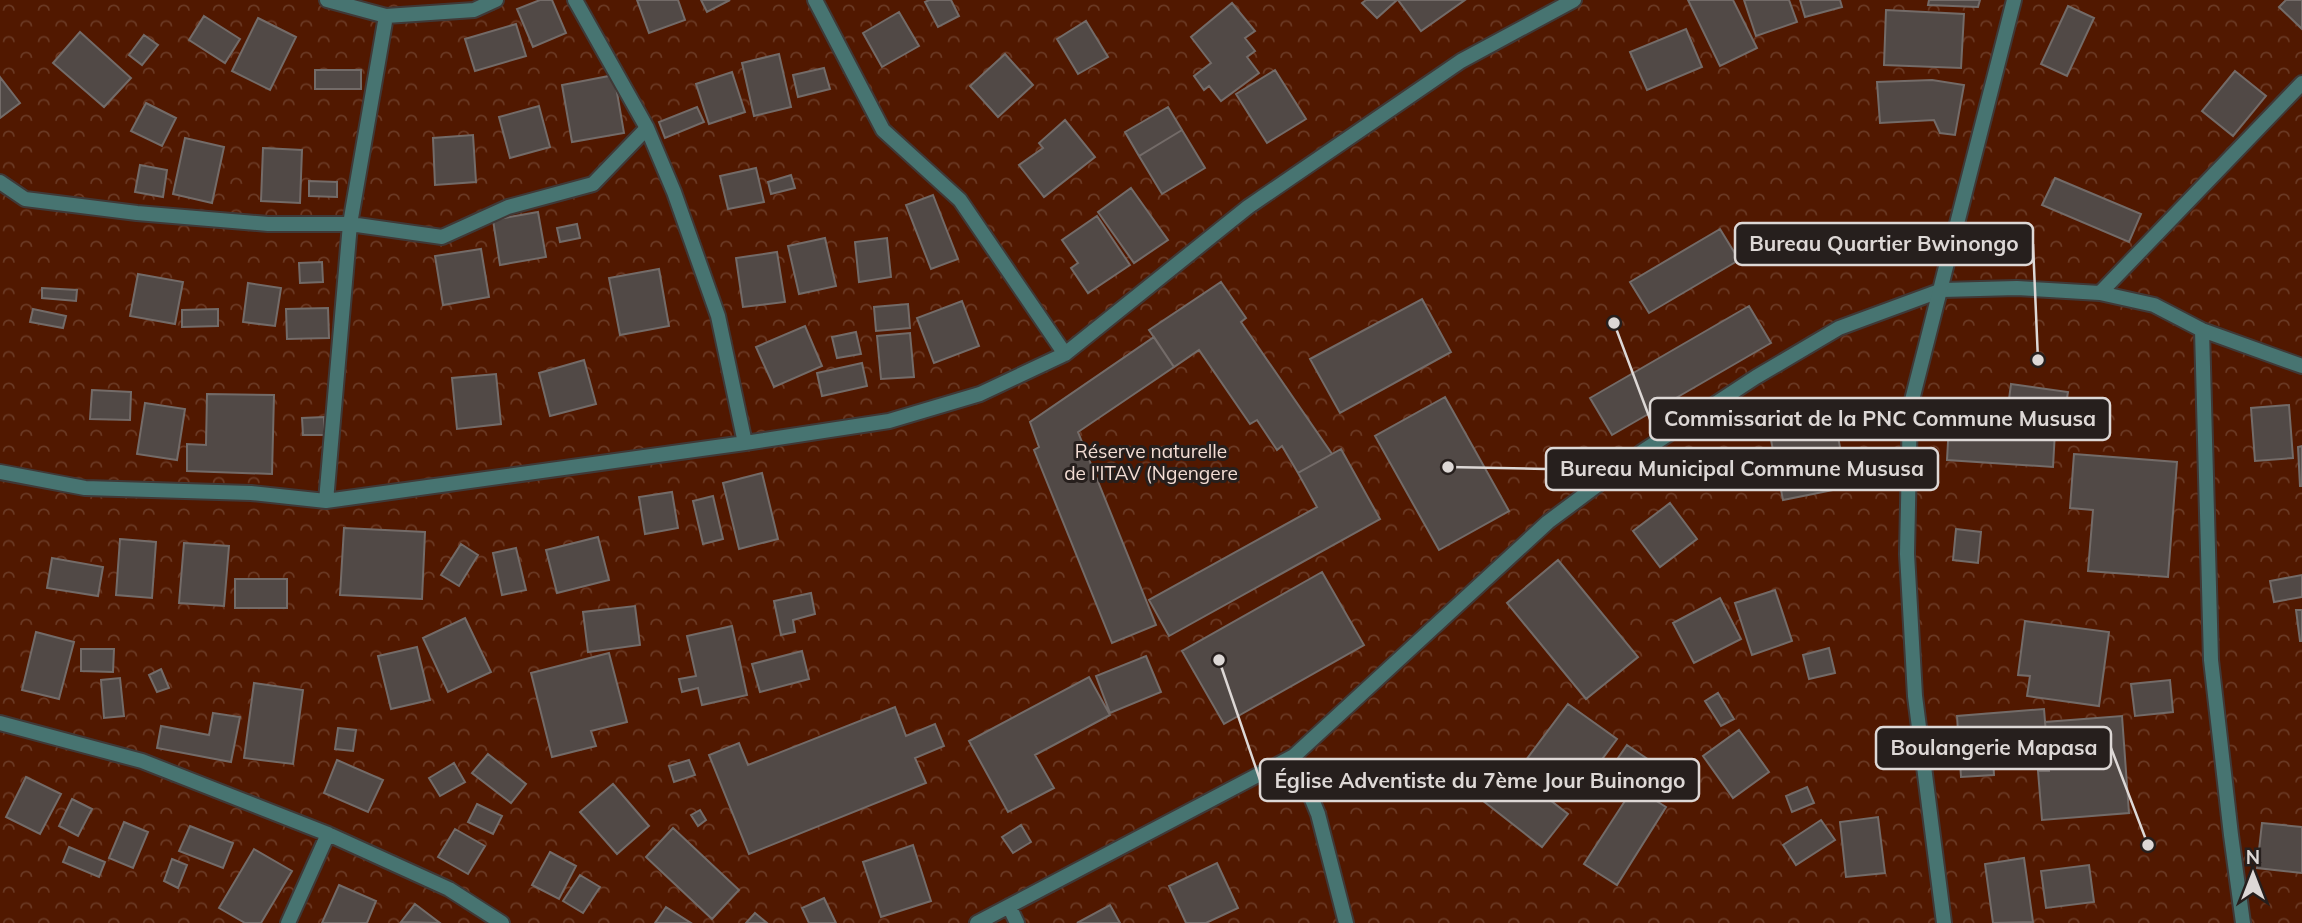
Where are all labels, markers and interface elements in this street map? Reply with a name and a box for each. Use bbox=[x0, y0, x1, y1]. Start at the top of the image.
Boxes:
callout: Bureau Quartier Bwinongo bbox=[1735, 223, 2033, 265]
text: Bureau Quartier Bwinongo bbox=[1749, 230, 2019, 256]
callout: Commissariat de la PNC Commune Mususa bbox=[1650, 398, 2110, 440]
text: Commissariat de la PNC Commune Mususa bbox=[1664, 405, 2096, 431]
park label: Réserve naturelle de l'ITAV (Ngengere bbox=[1064, 439, 1238, 485]
callout: Bureau Municipal Commune Mususa bbox=[1546, 448, 1938, 490]
text: Bureau Municipal Commune Mususa bbox=[1560, 455, 1924, 481]
callout: Boulangerie Mapasa bbox=[1876, 727, 2111, 769]
text: Boulangerie Mapasa bbox=[1890, 734, 2098, 760]
callout: Église Adventiste du 7ème Jour Buinongo bbox=[1260, 759, 1699, 801]
text: Église Adventiste du 7ème Jour Buinongo bbox=[1274, 767, 1686, 793]
north arrow bbox=[2218, 839, 2288, 909]
text: N bbox=[2246, 845, 2260, 869]

